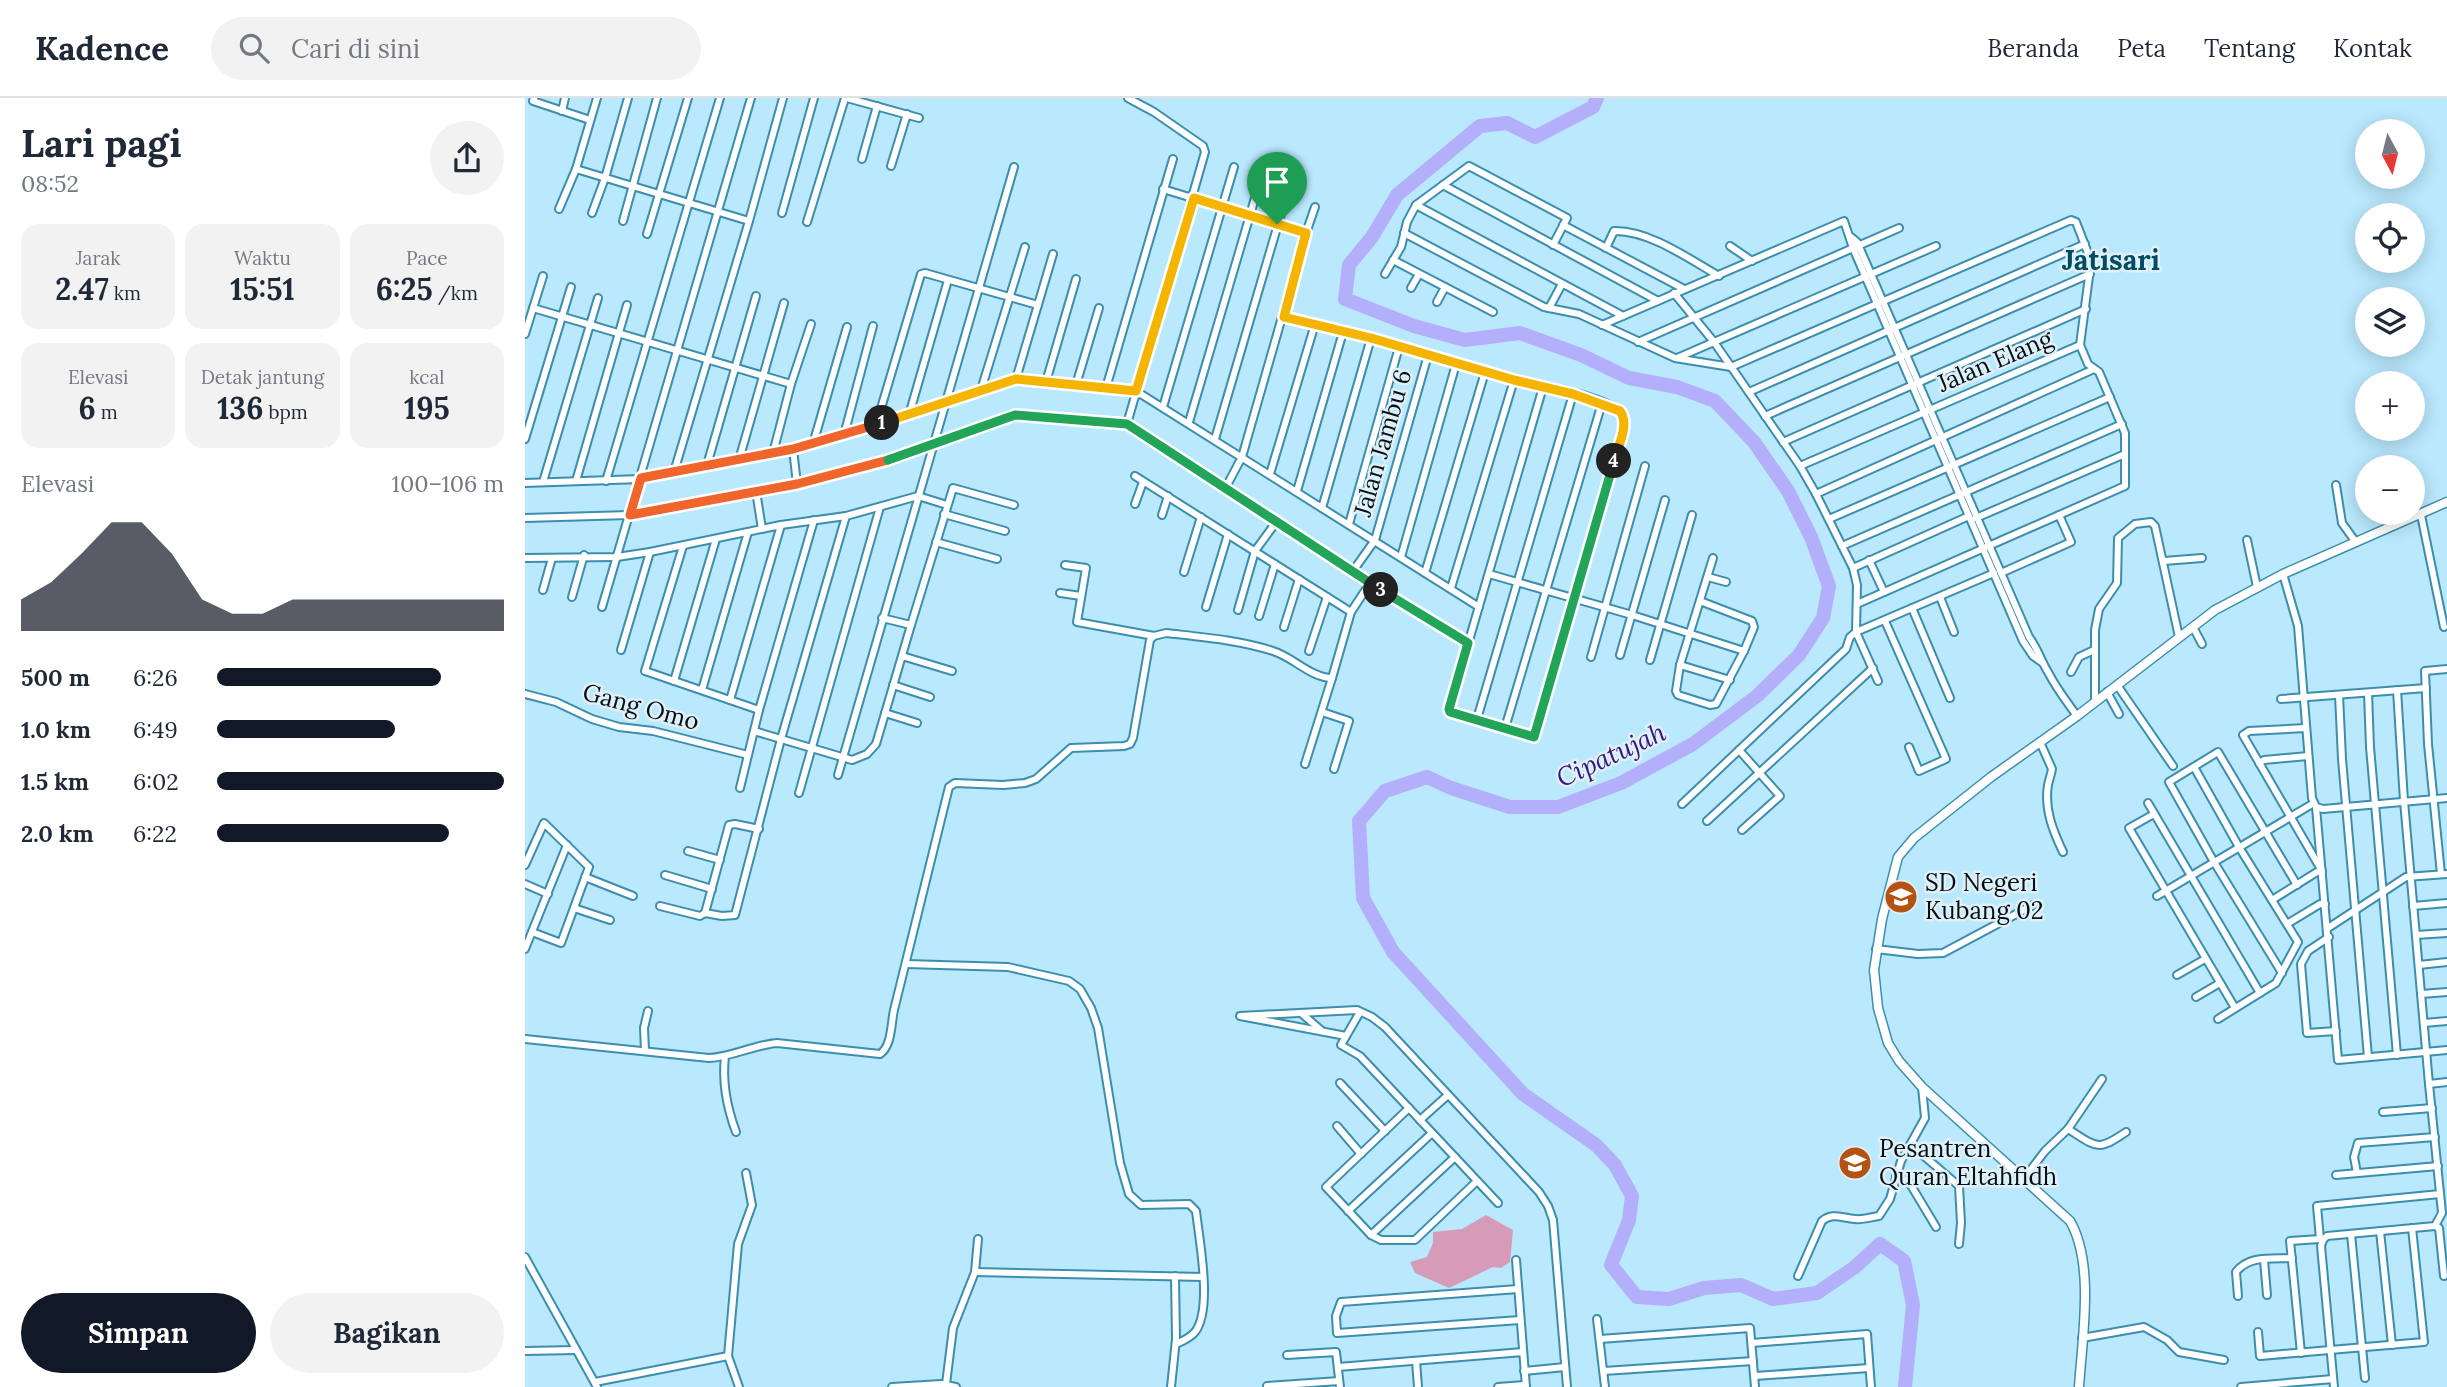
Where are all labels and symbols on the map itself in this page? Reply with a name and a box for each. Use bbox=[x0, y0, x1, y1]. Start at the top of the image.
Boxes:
north arrow bbox=[2355, 119, 2425, 189]
pin bbox=[1247, 152, 1307, 224]
district label: Jatisari bbox=[2062, 242, 2160, 278]
street label: Jalan Elang bbox=[1931, 322, 2058, 399]
street label: Jalan Jambu 6 bbox=[1346, 366, 1418, 521]
pin: 1 bbox=[865, 406, 899, 440]
pin: 4 bbox=[1597, 444, 1631, 478]
pin: 3 bbox=[1363, 573, 1399, 608]
street label: Gang Omo bbox=[579, 676, 703, 737]
water label: Cipatujah bbox=[1551, 715, 1671, 794]
place label: SD Negeri Kubang 02 bbox=[1925, 867, 2044, 926]
school or university icon: SD Negeri Kubang 02 bbox=[1882, 878, 1920, 916]
place label: Pesantren Quran Eltahfidh bbox=[1879, 1133, 2057, 1192]
school or university icon: Pesantren Quran Eltahfidh bbox=[1836, 1144, 1874, 1182]

